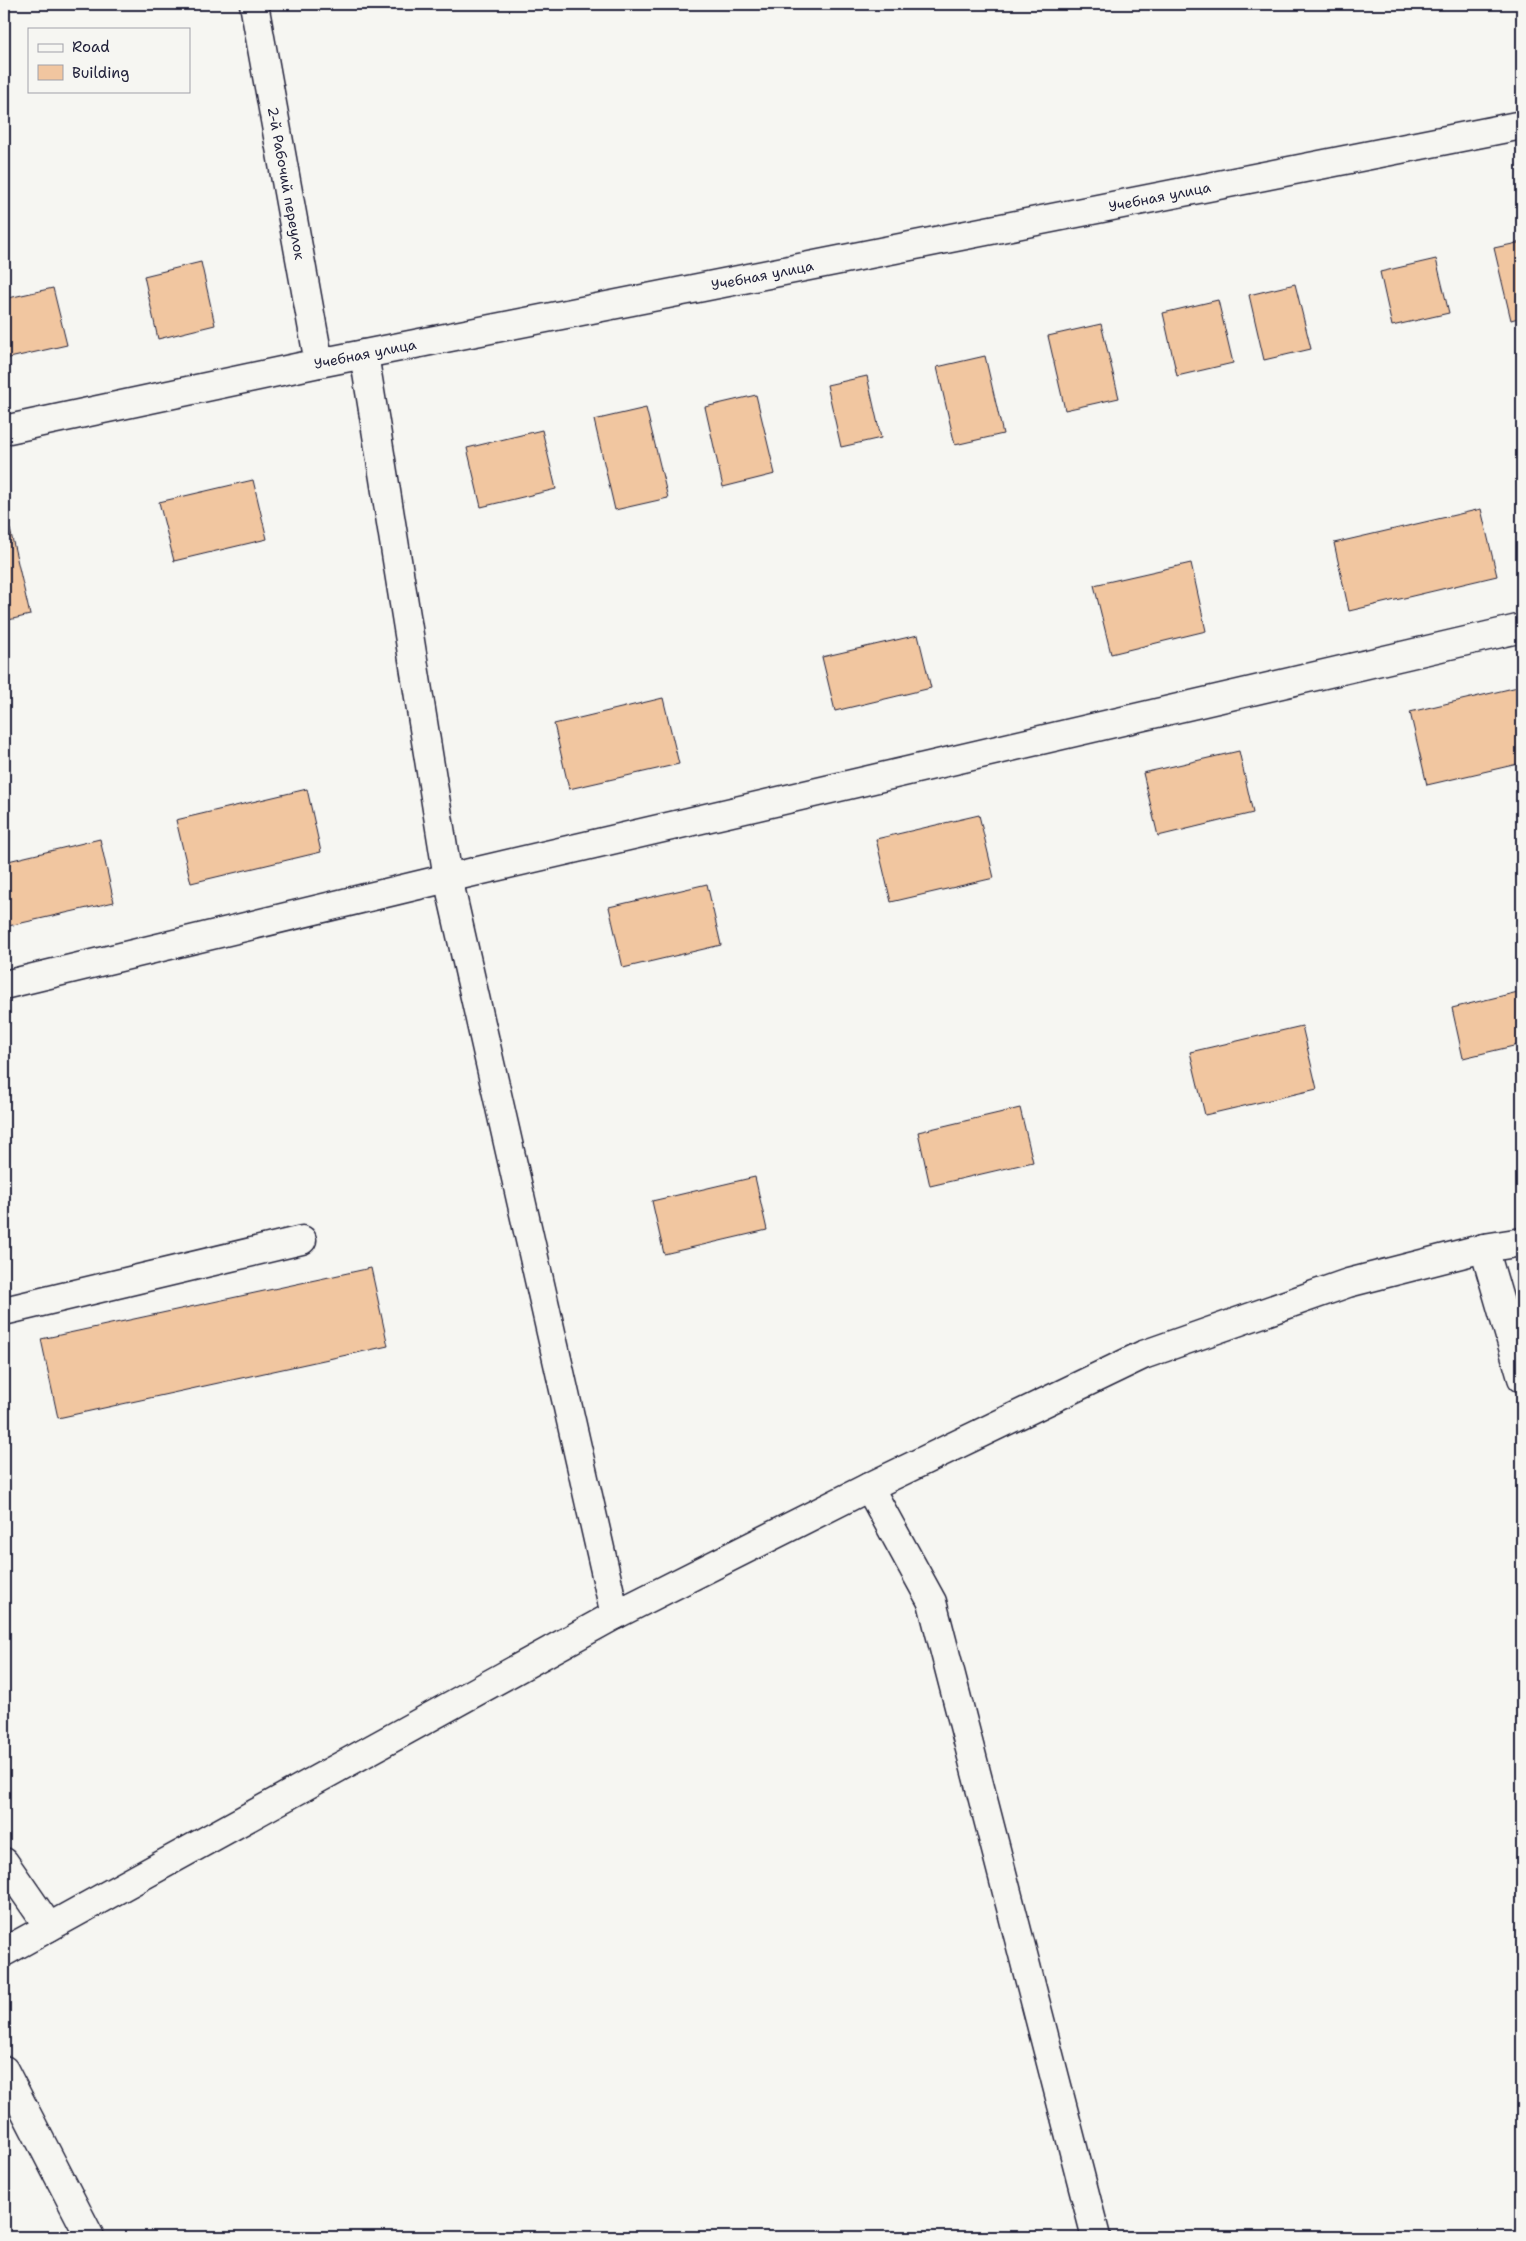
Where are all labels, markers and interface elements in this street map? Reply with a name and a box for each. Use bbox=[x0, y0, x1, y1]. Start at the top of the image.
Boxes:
legend bbox=[28, 28, 190, 92]
text: Road bbox=[72, 37, 110, 57]
text: Building bbox=[72, 63, 129, 83]
street label: 2-й Рабочий переулок bbox=[264, 105, 309, 262]
street label: Учебная улица bbox=[1107, 178, 1213, 216]
street label: Учебная улица bbox=[710, 256, 815, 294]
street label: Учебная улица bbox=[312, 335, 418, 373]

